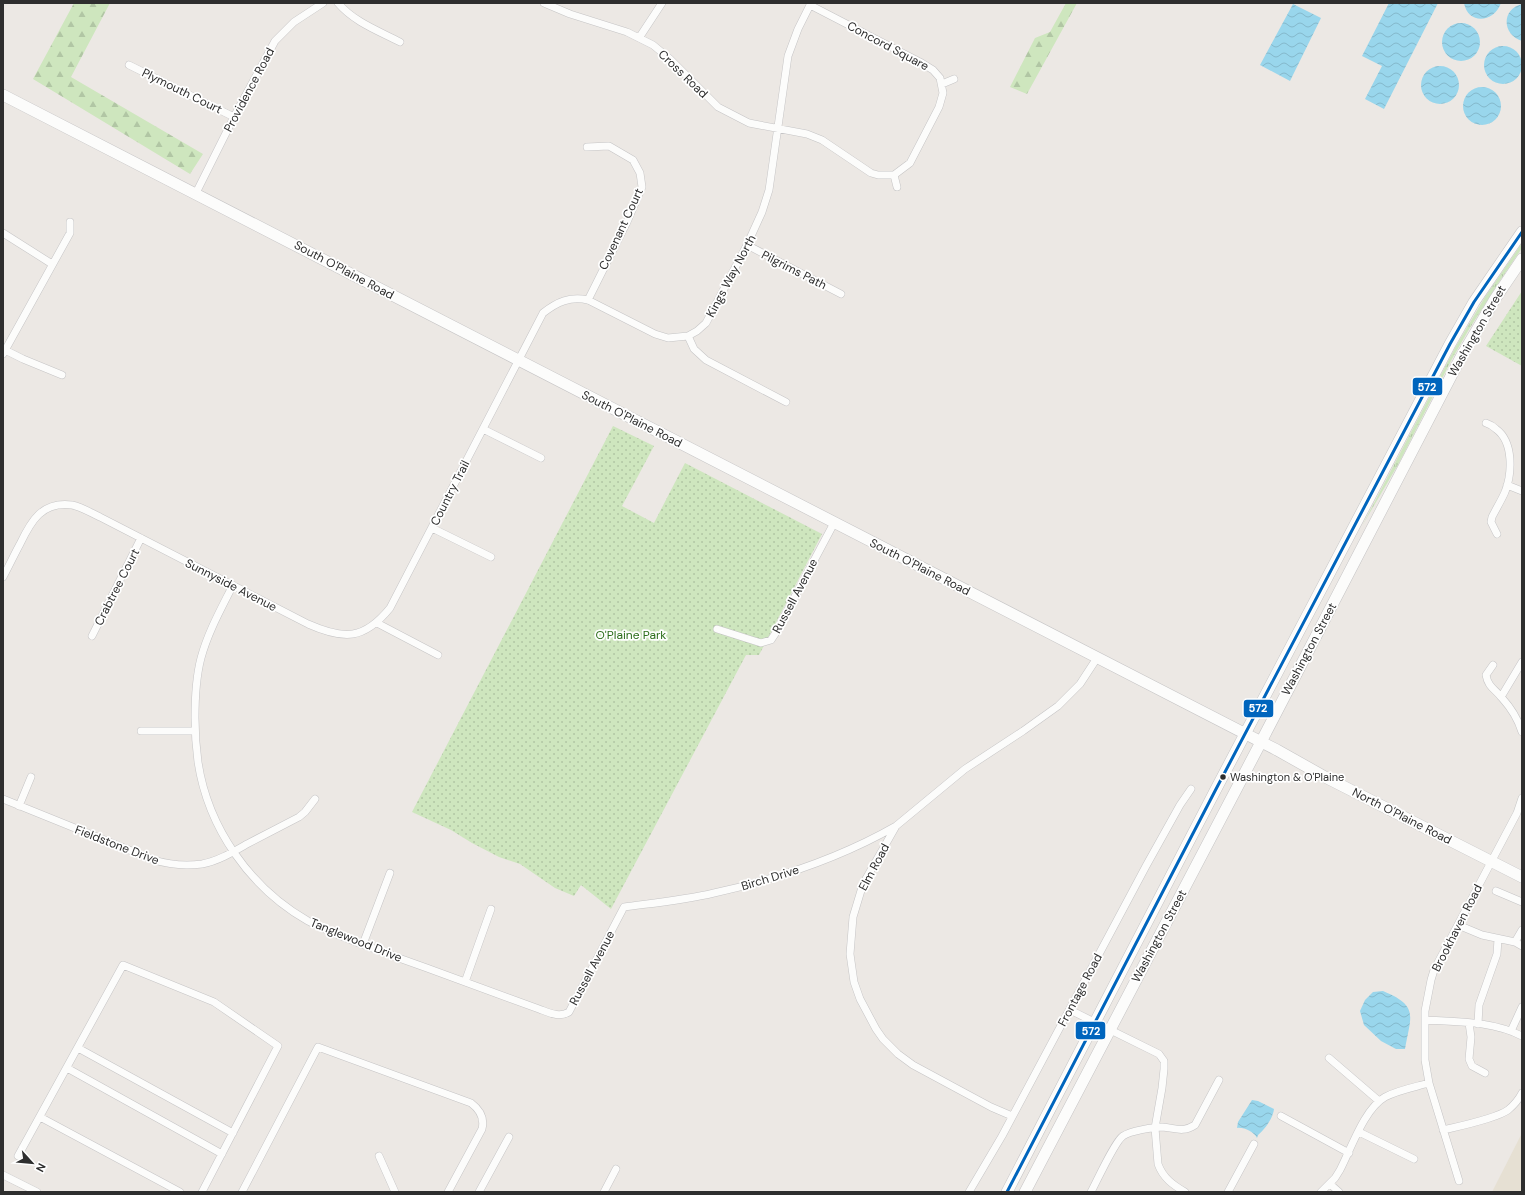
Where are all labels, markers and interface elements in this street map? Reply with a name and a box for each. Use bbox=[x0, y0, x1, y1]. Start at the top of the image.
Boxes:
street label: Concord Square bbox=[844, 18, 932, 74]
street label: Providence Road bbox=[220, 45, 278, 135]
street label: Cross Road bbox=[655, 46, 711, 102]
street label: Plymouth Court bbox=[139, 65, 225, 118]
street label: Covenant Court bbox=[595, 185, 647, 272]
street label: Kings Way North bbox=[702, 232, 760, 320]
street label: South O'Plaine Road bbox=[291, 237, 397, 303]
street label: Pilgrims Path bbox=[759, 247, 829, 293]
street label: Washington Street bbox=[1444, 282, 1510, 379]
line badge: 572 bbox=[1412, 377, 1443, 396]
text: 572 bbox=[1418, 380, 1436, 394]
street label: South O'Plaine Road bbox=[579, 387, 685, 451]
street label: Country Trail bbox=[427, 458, 473, 528]
street label: South O'Plaine Road bbox=[867, 535, 973, 599]
street label: Crabtree Court bbox=[91, 546, 143, 628]
street label: Sunnyside Avenue bbox=[182, 555, 280, 615]
street label: Russell Avenue bbox=[769, 556, 821, 636]
street label: Washington Street bbox=[1278, 600, 1340, 698]
park label: O'Plaine Park bbox=[596, 627, 666, 643]
line badge: 572 bbox=[1243, 699, 1274, 718]
text: 572 bbox=[1249, 701, 1267, 715]
place label: Washington & O'Plaine bbox=[1230, 770, 1344, 784]
marker: Washington & O'Plaine bbox=[1218, 772, 1228, 782]
street label: North O'Plaine Road bbox=[1349, 784, 1455, 848]
street label: Fieldstone Drive bbox=[73, 822, 162, 868]
street label: Elm Road bbox=[855, 841, 893, 893]
street label: Birch Drive bbox=[739, 862, 801, 894]
street label: Brookhaven Road bbox=[1428, 882, 1486, 974]
street label: Washington Street bbox=[1128, 887, 1190, 985]
street label: Tanglewood Drive bbox=[308, 914, 404, 966]
street label: Russell Avenue bbox=[566, 928, 618, 1008]
street label: Frontage Road bbox=[1054, 951, 1106, 1029]
line badge: 572 bbox=[1075, 1021, 1106, 1040]
text: 572 bbox=[1082, 1024, 1100, 1038]
north arrow bbox=[12, 1143, 52, 1183]
text: N bbox=[33, 1161, 49, 1174]

